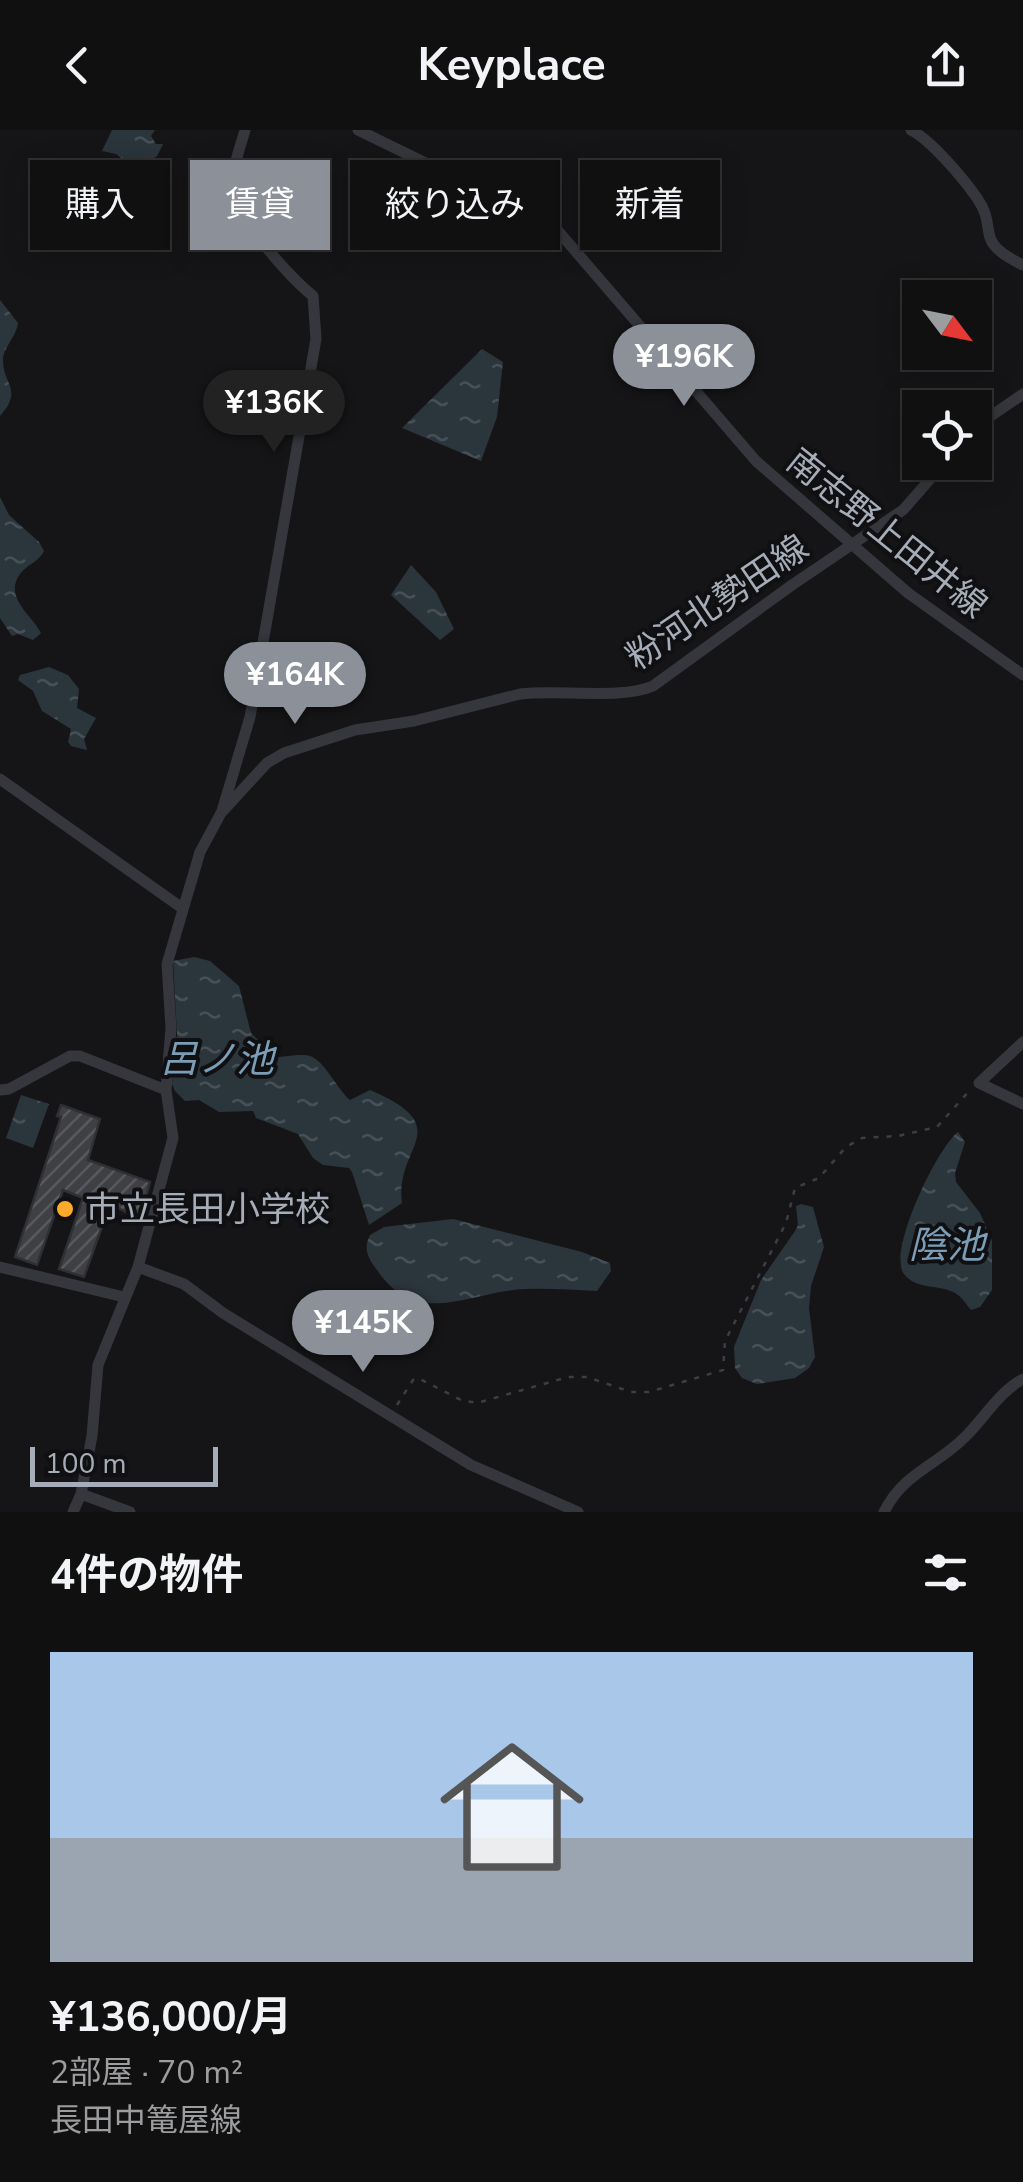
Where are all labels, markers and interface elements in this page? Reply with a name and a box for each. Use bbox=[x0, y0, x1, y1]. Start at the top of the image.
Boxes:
text: Keyplace bbox=[417, 35, 606, 96]
icon: back bbox=[50, 38, 105, 93]
icon: share bbox=[918, 38, 973, 93]
chip: 購入 bbox=[30, 160, 170, 250]
chip: 賃貸 bbox=[190, 160, 330, 250]
chip: 絞り込み bbox=[350, 160, 560, 250]
chip: 新着 bbox=[580, 160, 720, 250]
north arrow bbox=[902, 280, 992, 370]
map controls bbox=[902, 280, 992, 480]
pin: ¥196K bbox=[614, 324, 754, 409]
text: ¥196K bbox=[635, 335, 733, 378]
pin: ¥136K bbox=[204, 370, 344, 455]
text: ¥136K bbox=[225, 381, 323, 424]
button: locate bbox=[902, 390, 992, 480]
street label: 南志野上田井線 bbox=[777, 438, 997, 629]
street label: 粉河北勢田線 bbox=[617, 524, 817, 681]
pin: ¥164K bbox=[225, 642, 365, 727]
text: ¥164K bbox=[246, 653, 344, 696]
water label: 呂ノ池 bbox=[160, 1034, 278, 1085]
place label: 市立長田小学校 bbox=[85, 1186, 330, 1233]
marker: 市立長田小学校 bbox=[54, 1198, 76, 1220]
water label: 陰池 bbox=[909, 1220, 989, 1271]
pin: ¥145K bbox=[293, 1290, 433, 1375]
text: ¥145K bbox=[314, 1301, 412, 1344]
scale bar bbox=[30, 1442, 218, 1486]
text: 100 m bbox=[45, 1445, 127, 1483]
icon: filters bbox=[918, 1545, 973, 1600]
text: 4件の物件 bbox=[50, 1547, 243, 1604]
icon: home bbox=[422, 1717, 602, 1897]
text: ¥136,000/月 bbox=[50, 1989, 292, 2046]
text: 2部屋 · 70 m² bbox=[50, 2051, 243, 2094]
text: 長田中篭屋線 bbox=[50, 2099, 242, 2142]

